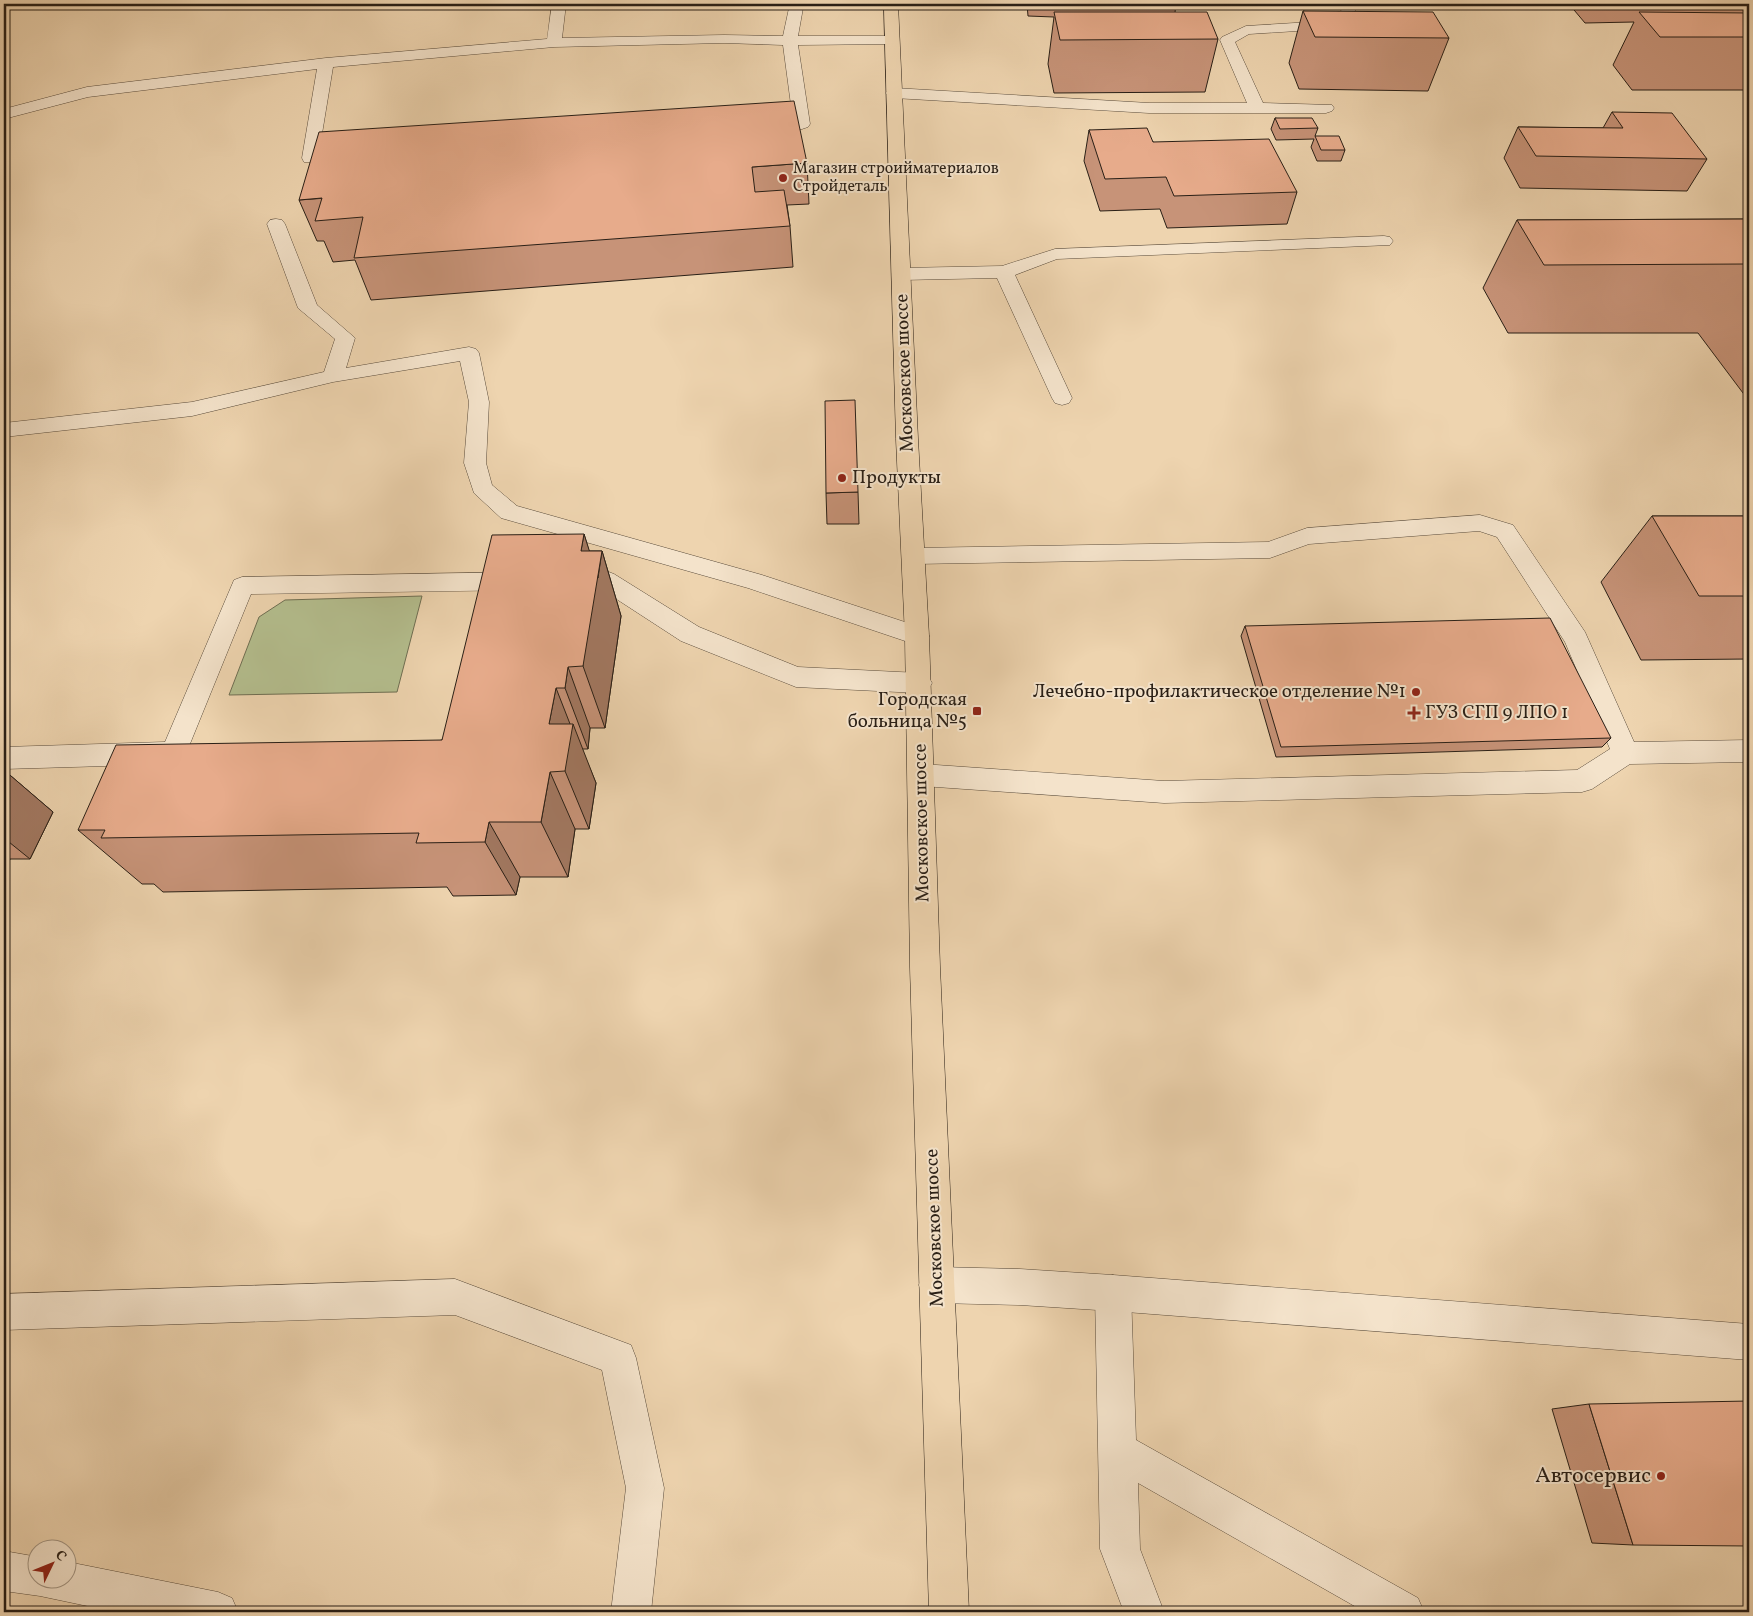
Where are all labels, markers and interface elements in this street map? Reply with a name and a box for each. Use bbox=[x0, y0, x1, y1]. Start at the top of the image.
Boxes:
place label: Магазин строийматериалов Стройдеталь bbox=[793, 158, 999, 198]
marker: Магазин строийматериалов Стройдеталь bbox=[777, 172, 789, 184]
street label: Московское шоссе bbox=[889, 293, 921, 453]
place label: Продукты bbox=[852, 465, 941, 491]
marker: Продукты bbox=[836, 472, 848, 484]
place label: Лечебно-профилактическое отделение №1 bbox=[1033, 679, 1406, 705]
marker: Лечебно-профилактическое отделение №1 bbox=[1410, 686, 1422, 698]
place label: Городская больница №5 bbox=[848, 687, 967, 735]
place label: ГУЗ СГП 9 ЛПО 1 bbox=[1425, 700, 1568, 726]
marker: Городская больница №5 bbox=[971, 705, 983, 717]
marker: ГУЗ СГП 9 ЛПО 1 bbox=[1407, 706, 1421, 720]
street label: Московское шоссе bbox=[908, 743, 936, 903]
street label: Московское шоссе bbox=[919, 1148, 951, 1308]
place label: Автосервис bbox=[1535, 1461, 1651, 1492]
marker: Автосервис bbox=[1655, 1470, 1667, 1482]
north arrow bbox=[28, 1538, 78, 1588]
text: С bbox=[50, 1546, 70, 1566]

